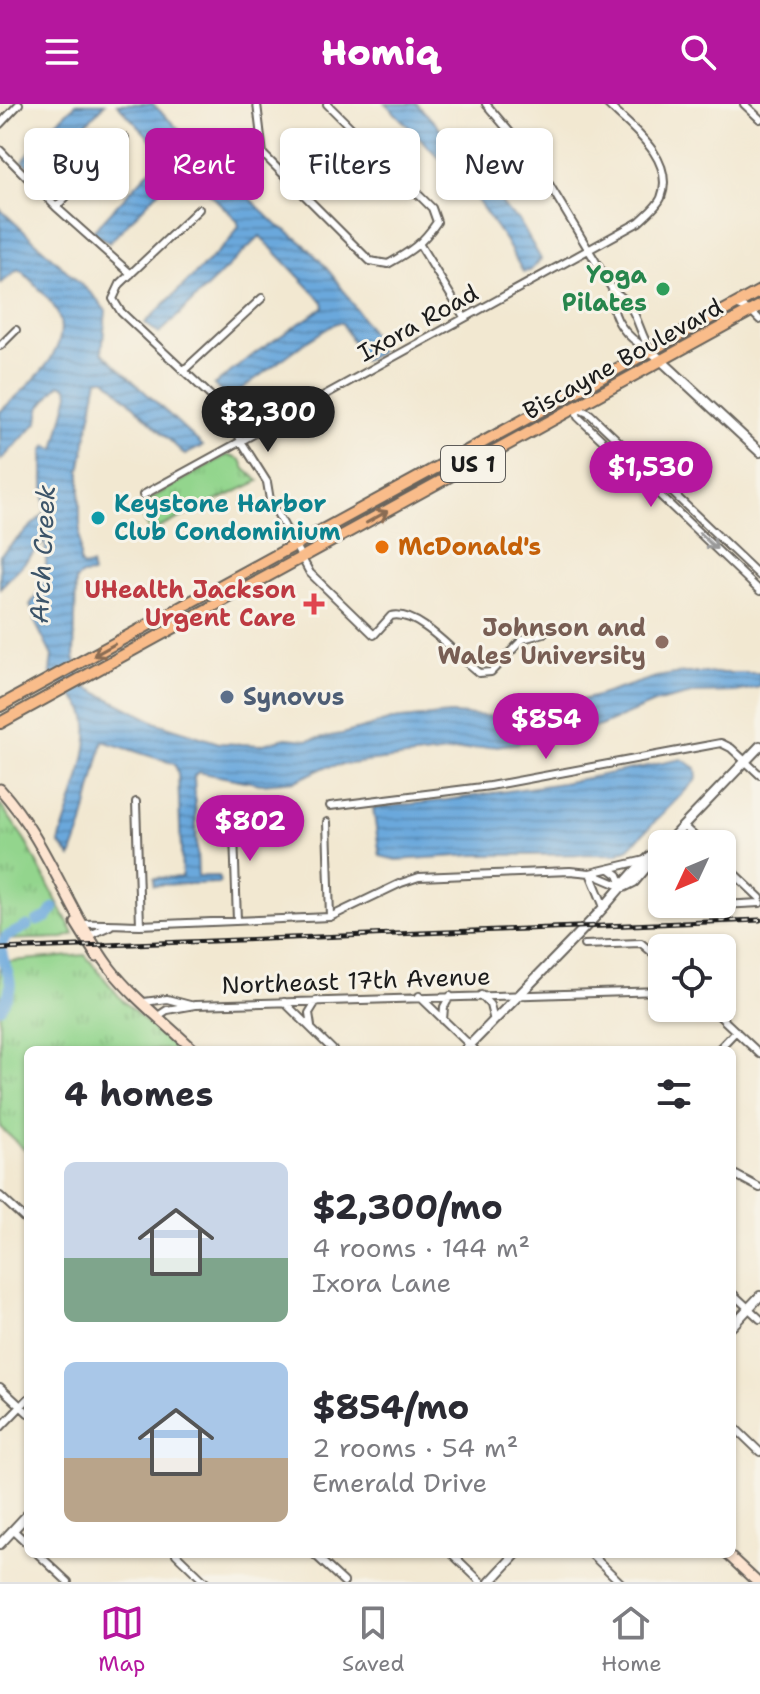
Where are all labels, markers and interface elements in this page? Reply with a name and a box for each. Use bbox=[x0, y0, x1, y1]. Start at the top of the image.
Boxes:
text: Homiq bbox=[321, 28, 439, 77]
icon: menu bbox=[40, 30, 84, 74]
icon: search bbox=[676, 30, 720, 74]
chip: Buy bbox=[24, 128, 129, 200]
chip: Rent bbox=[145, 128, 264, 200]
chip: Filters bbox=[280, 128, 420, 200]
chip: New bbox=[436, 128, 553, 200]
place label: Yoga Pilates bbox=[562, 259, 648, 319]
street label: Ixora Road bbox=[352, 277, 484, 369]
marker: Yoga Pilates bbox=[654, 280, 672, 298]
street label: Biscayne Boulevard bbox=[517, 291, 729, 427]
pin: $2,300 bbox=[203, 386, 333, 454]
text: $2,300 bbox=[220, 394, 316, 429]
pin: $1,530 bbox=[586, 441, 716, 509]
road number: US 1 bbox=[441, 446, 505, 482]
text: $1,530 bbox=[608, 449, 694, 484]
water label: Arch Creek bbox=[21, 484, 63, 624]
place label: Keystone Harbor Club Condominium bbox=[114, 488, 341, 548]
one-way arrow bbox=[365, 508, 389, 524]
marker: Keystone Harbor Club Condominium bbox=[89, 509, 107, 527]
place label: McDonald's bbox=[398, 531, 541, 563]
one-way arrow bbox=[698, 531, 718, 550]
marker: McDonald's bbox=[373, 538, 391, 556]
place label: UHealth Jackson Urgent Care bbox=[84, 574, 296, 634]
marker: UHealth Jackson Urgent Care bbox=[303, 593, 325, 615]
place label: Johnson and Wales University bbox=[438, 612, 646, 672]
marker: Johnson and Wales University bbox=[653, 633, 671, 651]
one-way arrow bbox=[92, 642, 116, 658]
place label: Synovus bbox=[243, 681, 344, 713]
marker: Synovus bbox=[218, 688, 236, 706]
pin: $854 bbox=[499, 693, 593, 761]
text: $854 bbox=[511, 701, 581, 736]
pin: $802 bbox=[203, 795, 297, 863]
text: $802 bbox=[214, 803, 286, 838]
north arrow bbox=[648, 830, 736, 918]
map controls bbox=[648, 830, 736, 1022]
button: locate bbox=[648, 934, 736, 1022]
street label: Northeast 17th Avenue bbox=[221, 960, 491, 1002]
text: 4 homes bbox=[64, 1071, 213, 1117]
icon: filters bbox=[652, 1072, 696, 1116]
text: $2,300/mo bbox=[312, 1184, 503, 1230]
icon: home bbox=[128, 1194, 224, 1290]
text: 4 rooms · 144 m² bbox=[312, 1230, 530, 1265]
text: Ixora Lane bbox=[312, 1265, 451, 1300]
text: $854/mo bbox=[312, 1384, 469, 1430]
icon: home bbox=[128, 1394, 224, 1490]
text: 2 rooms · 54 m² bbox=[312, 1430, 518, 1465]
text: Emerald Drive bbox=[312, 1465, 487, 1500]
tab: Map bbox=[98, 1601, 145, 1678]
tab: Saved bbox=[342, 1601, 405, 1678]
tab: Home bbox=[601, 1601, 662, 1678]

